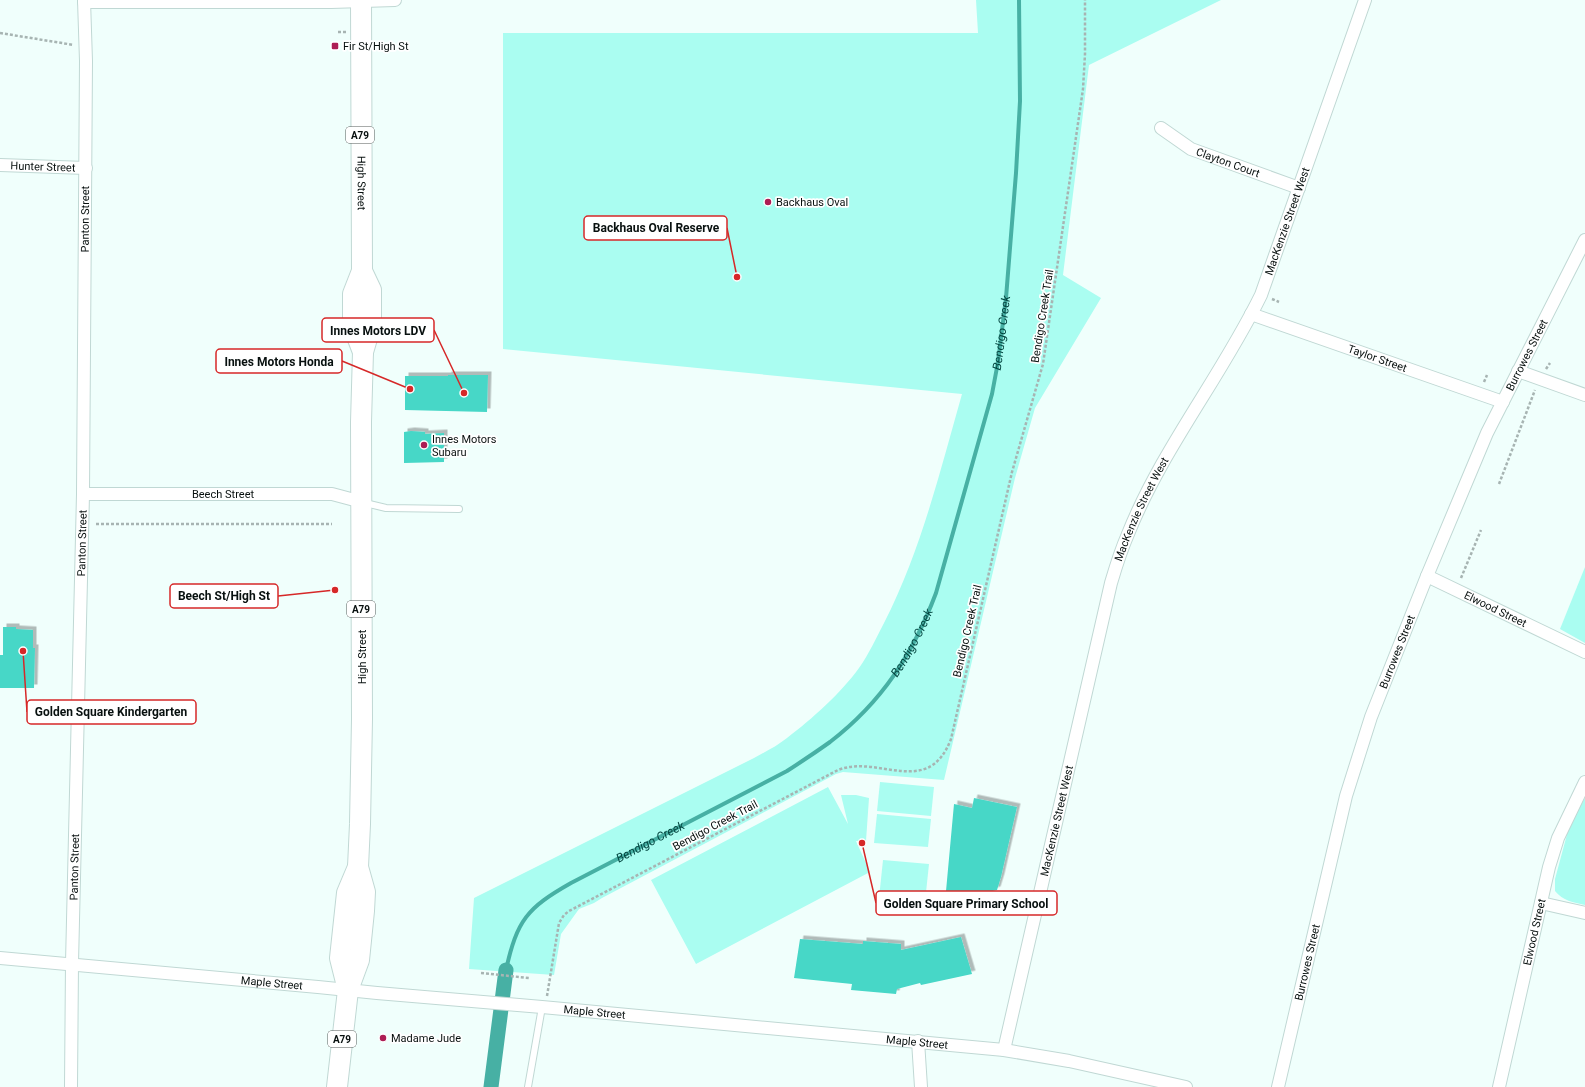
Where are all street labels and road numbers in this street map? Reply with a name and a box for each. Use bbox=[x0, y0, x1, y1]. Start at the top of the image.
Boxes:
road number: A79 bbox=[346, 127, 374, 143]
street label: Clayton Court bbox=[1194, 145, 1262, 180]
street label: High Street bbox=[355, 156, 368, 211]
street label: Hunter Street bbox=[10, 159, 76, 175]
street label: MacKenzie Street West bbox=[1263, 165, 1313, 277]
street label: Panton Street bbox=[79, 185, 92, 252]
street label: Bendigo Creek Trail bbox=[1029, 268, 1056, 364]
street label: Burrowes Street bbox=[1504, 317, 1551, 393]
street label: Taylor Street bbox=[1346, 342, 1409, 375]
street label: MacKenzie Street West bbox=[1112, 455, 1172, 563]
street label: Beech Street bbox=[192, 488, 254, 501]
street label: Panton Street bbox=[75, 509, 90, 577]
street label: Bendigo Creek Trail bbox=[951, 584, 984, 679]
street label: Elwood Street bbox=[1462, 589, 1529, 630]
road number: A79 bbox=[347, 601, 375, 617]
street label: Burrowes Street bbox=[1377, 613, 1418, 691]
street label: High Street bbox=[356, 629, 369, 684]
street label: MacKenzie Street West bbox=[1038, 764, 1076, 878]
street label: Bendigo Creek Trail bbox=[671, 798, 760, 853]
street label: Panton Street bbox=[67, 833, 82, 900]
street label: Elwood Street bbox=[1521, 897, 1549, 967]
street label: Burrowes Street bbox=[1292, 923, 1323, 1002]
street label: Maple Street bbox=[240, 974, 304, 993]
street label: Maple Street bbox=[563, 1003, 626, 1022]
road number: A79 bbox=[328, 1031, 356, 1047]
street label: Maple Street bbox=[886, 1033, 949, 1052]

